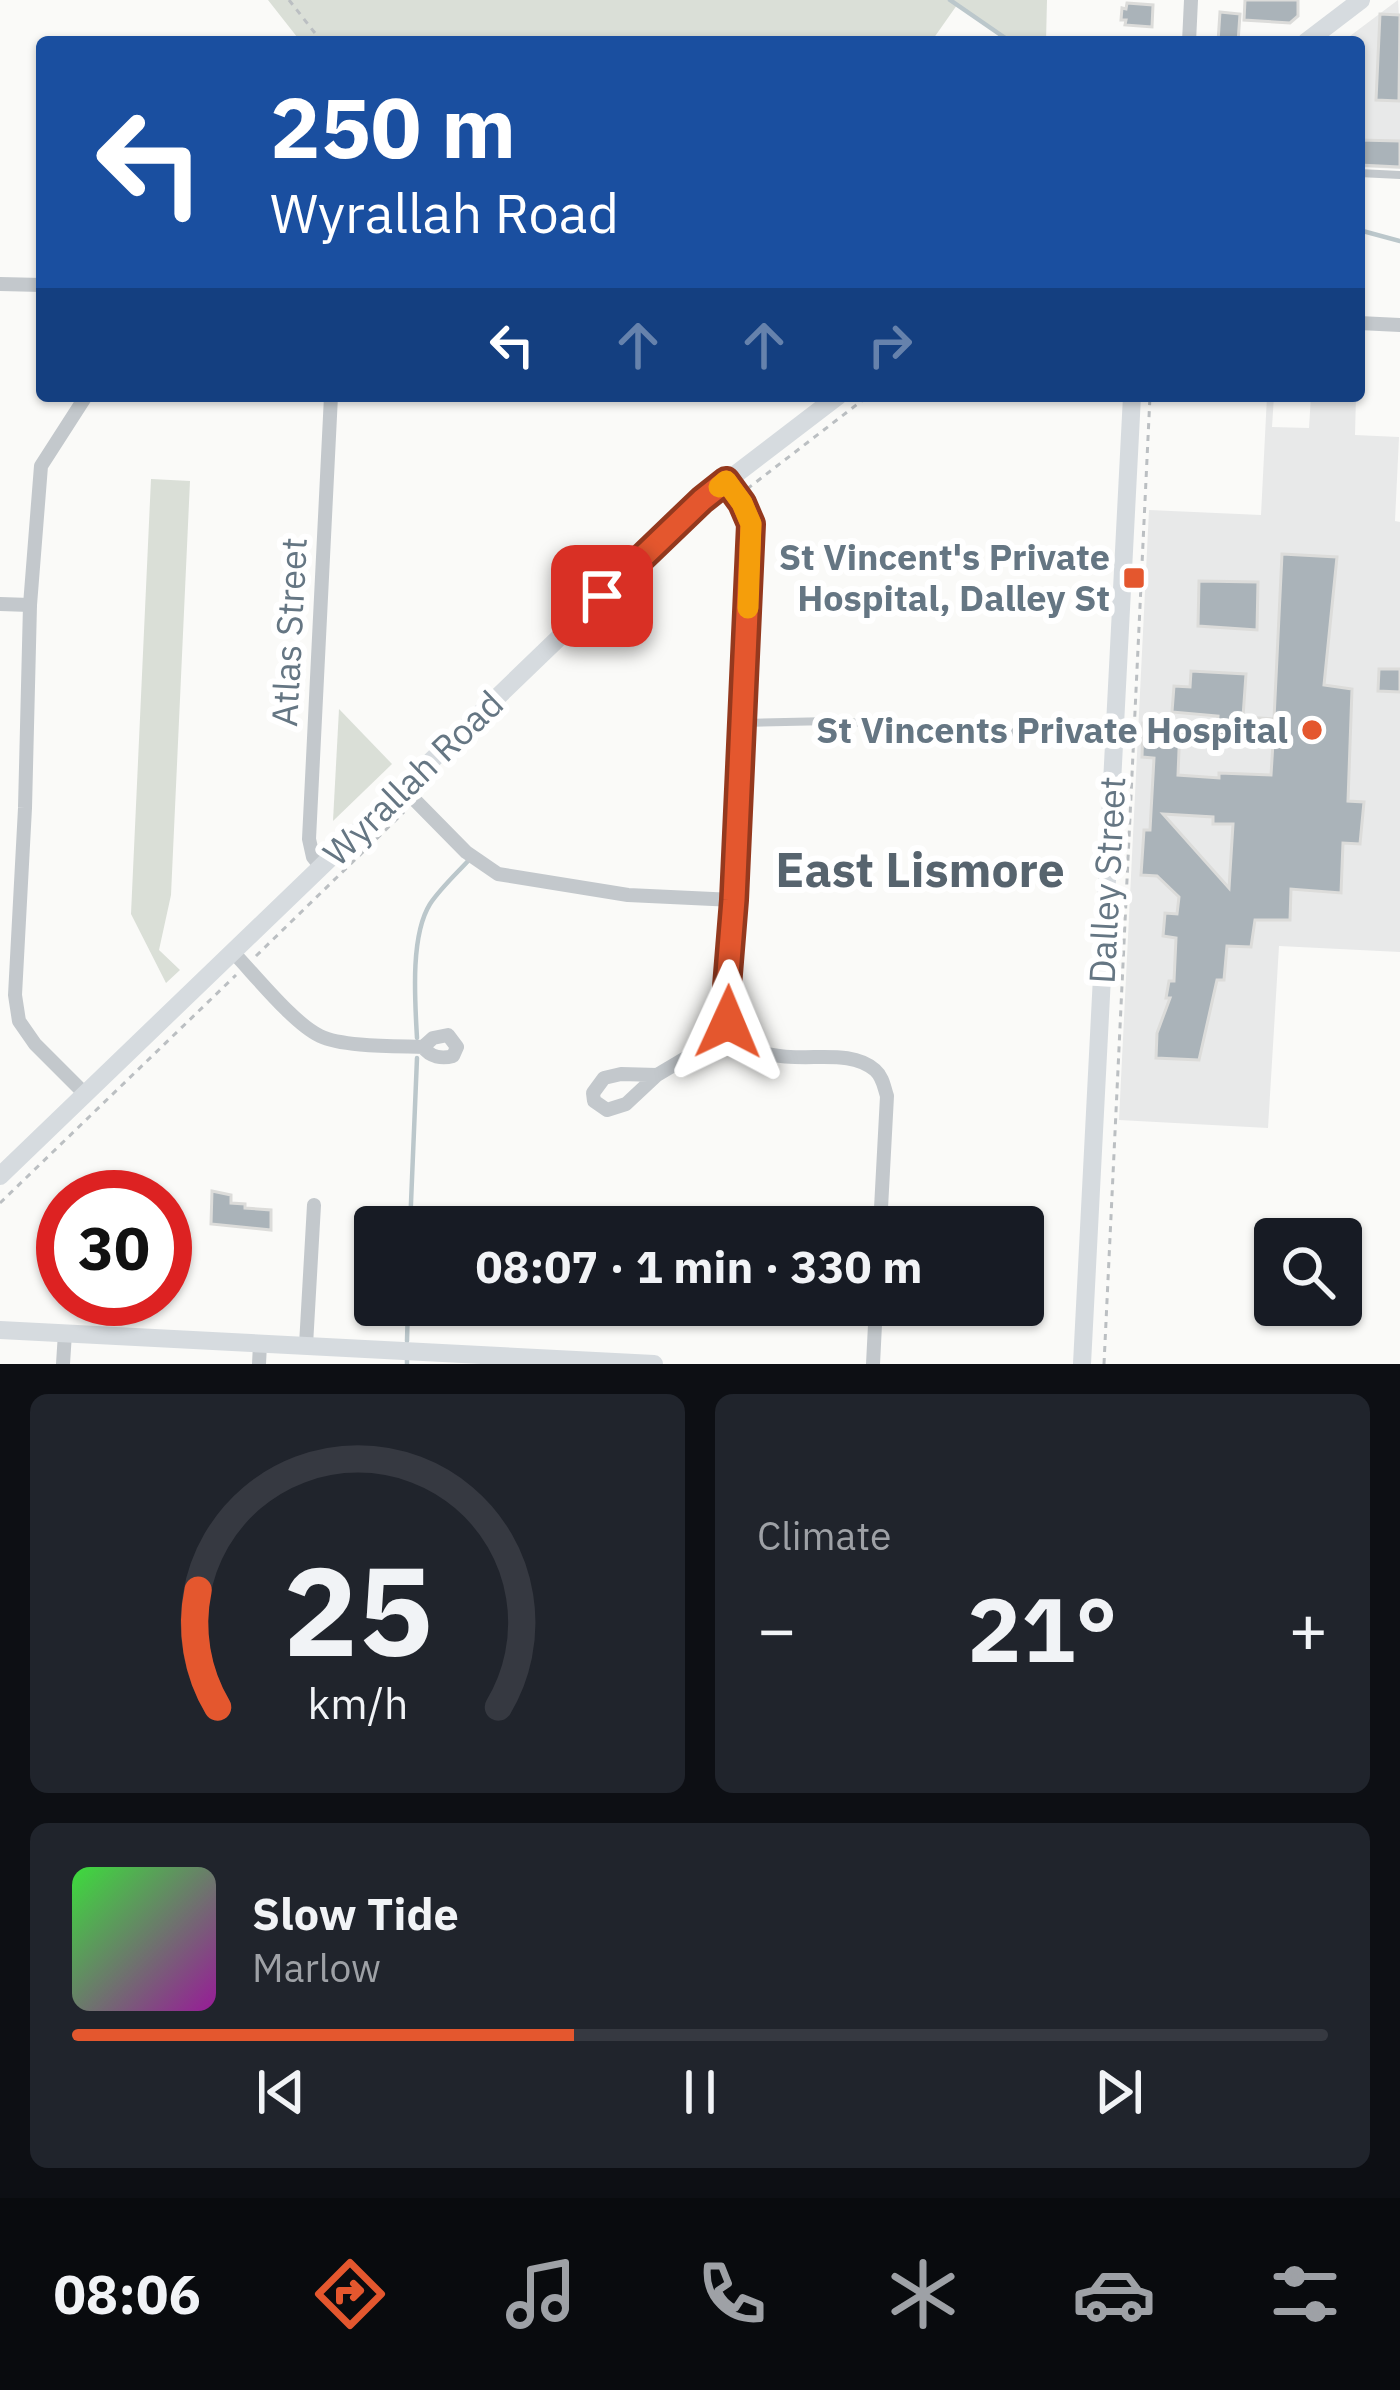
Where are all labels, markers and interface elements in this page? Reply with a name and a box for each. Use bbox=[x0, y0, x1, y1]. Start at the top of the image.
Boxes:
text: 250 m bbox=[270, 72, 516, 181]
icon: left bbox=[72, 84, 228, 240]
text: Wyrallah Road bbox=[270, 178, 619, 248]
icon: left bbox=[479, 312, 545, 378]
icon: ahead bbox=[605, 312, 671, 378]
icon: ahead bbox=[731, 312, 797, 378]
icon: right bbox=[857, 312, 923, 378]
place label: St Vincent's Private Hospital, Dalley St bbox=[779, 533, 1110, 621]
street label: Atlas Street bbox=[260, 536, 317, 728]
pin bbox=[551, 545, 653, 647]
icon: arrive bbox=[569, 563, 635, 629]
marker: St Vincent's Private Hospital, Dalley St bbox=[1121, 565, 1147, 591]
street label: Wyrallah Road bbox=[313, 680, 513, 875]
place label: St Vincents Private Hospital bbox=[816, 706, 1288, 753]
marker: St Vincents Private Hospital bbox=[1299, 717, 1325, 743]
street label: Dalley Street bbox=[1078, 775, 1135, 985]
district label: East Lismore bbox=[775, 838, 1065, 900]
position arrow bbox=[665, 959, 791, 1085]
speed limit sign: 30 bbox=[36, 1170, 192, 1326]
map controls bbox=[1254, 1218, 1362, 1326]
button: search bbox=[1254, 1218, 1362, 1326]
text: 08:07 · 1 min · 330 m bbox=[476, 1237, 922, 1295]
text: Climate bbox=[757, 1510, 891, 1561]
text: 25 bbox=[283, 1528, 432, 1690]
text: 21° bbox=[967, 1570, 1118, 1687]
text: − bbox=[757, 1585, 797, 1671]
text: + bbox=[1288, 1585, 1328, 1671]
text: km/h bbox=[307, 1674, 408, 1730]
text: Slow Tide bbox=[252, 1884, 459, 1942]
text: Marlow bbox=[252, 1942, 381, 1993]
icon: previous bbox=[248, 2059, 314, 2125]
icon: pause bbox=[667, 2059, 733, 2125]
icon: next bbox=[1086, 2059, 1152, 2125]
icon: directions bbox=[308, 2252, 392, 2336]
icon: music bbox=[499, 2252, 583, 2336]
icon: phone bbox=[690, 2252, 774, 2336]
icon: climate bbox=[881, 2252, 965, 2336]
icon: car bbox=[1072, 2252, 1156, 2336]
icon: filters bbox=[1263, 2252, 1347, 2336]
text: 08:06 bbox=[53, 2259, 201, 2329]

